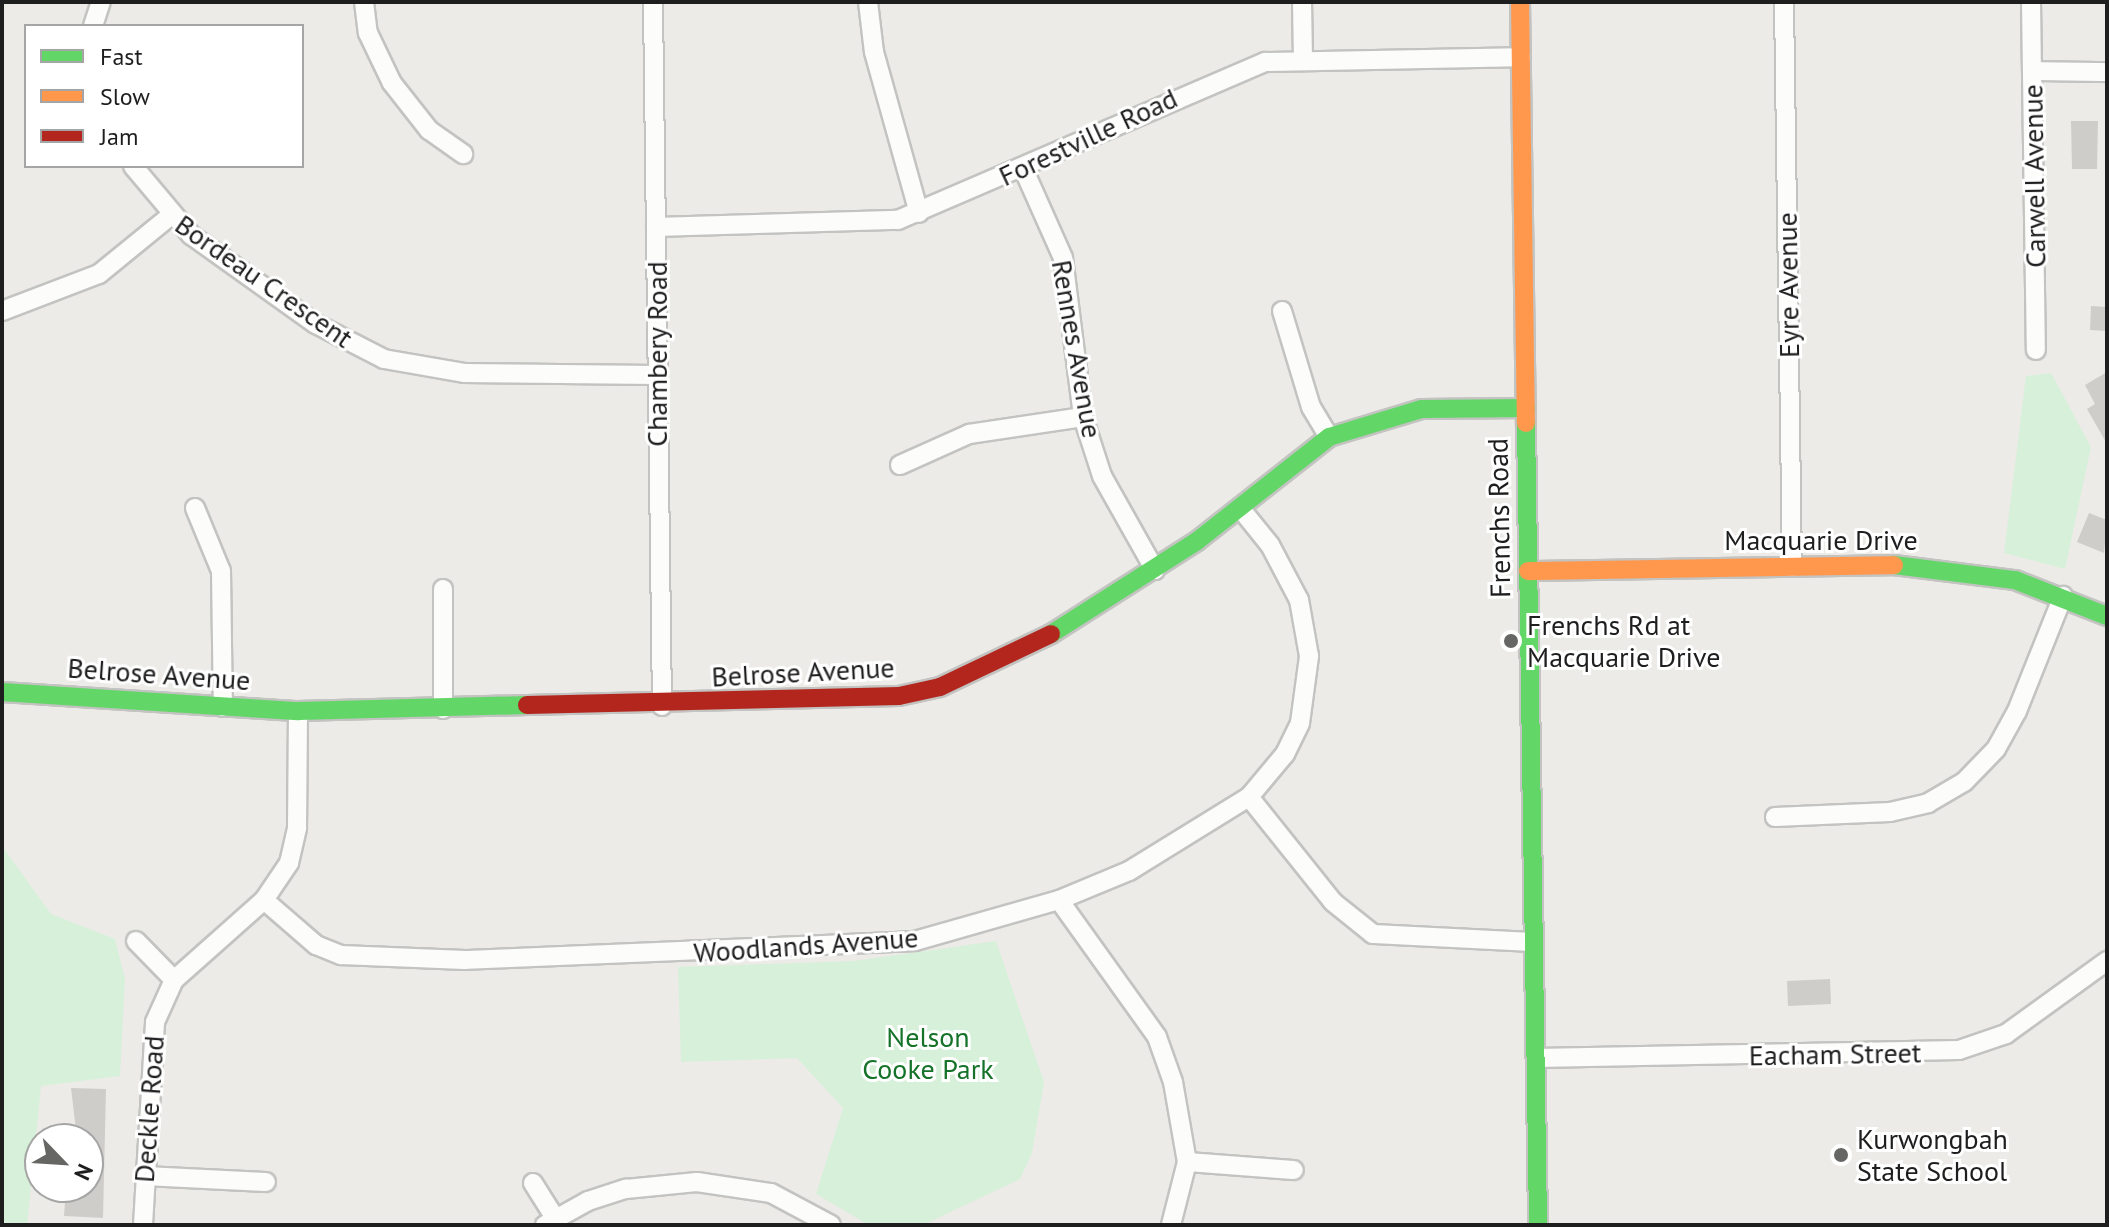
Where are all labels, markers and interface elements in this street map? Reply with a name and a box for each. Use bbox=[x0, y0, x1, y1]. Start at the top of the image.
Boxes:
legend bbox=[24, 24, 304, 168]
text: Fast bbox=[100, 41, 143, 72]
text: Slow bbox=[100, 81, 150, 112]
street label: Forestville Road bbox=[994, 81, 1182, 193]
street label: Carwell Avenue bbox=[2016, 83, 2052, 269]
text: Jam bbox=[100, 121, 138, 152]
street label: Bordeau Crescent bbox=[169, 207, 359, 355]
street label: Eyre Avenue bbox=[1770, 211, 1806, 359]
street label: Rennes Avenue bbox=[1045, 257, 1109, 441]
street label: Chambery Road bbox=[640, 261, 674, 447]
street label: Frenchs Road bbox=[1481, 438, 1517, 598]
street label: Macquarie Drive bbox=[1724, 523, 1918, 557]
place label: Frenchs Rd at Macquarie Drive bbox=[1527, 608, 1721, 674]
marker: Frenchs Rd at Macquarie Drive bbox=[1502, 632, 1520, 650]
street label: Belrose Avenue bbox=[710, 650, 896, 694]
street label: Belrose Avenue bbox=[66, 651, 252, 697]
street label: Woodlands Avenue bbox=[692, 920, 920, 970]
park label: Nelson Cooke Park bbox=[862, 1020, 994, 1086]
street label: Deckle Road bbox=[127, 1034, 171, 1184]
street label: Eacham Street bbox=[1748, 1036, 1922, 1072]
place label: Kurwongbah State School bbox=[1857, 1122, 2008, 1188]
north arrow bbox=[24, 1123, 104, 1203]
marker: Kurwongbah State School bbox=[1832, 1146, 1850, 1164]
text: N bbox=[68, 1160, 100, 1185]

